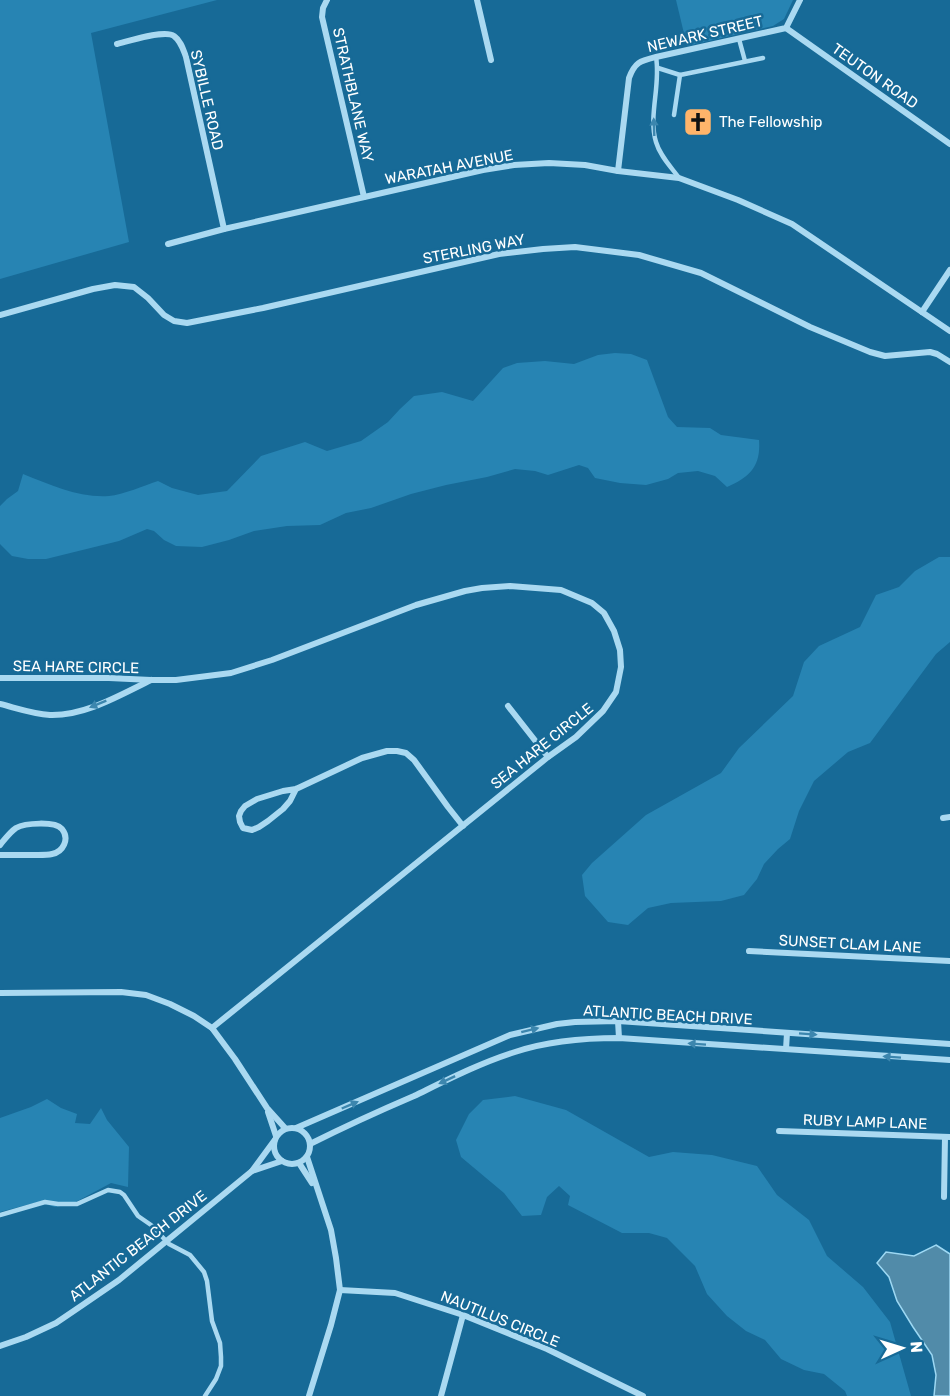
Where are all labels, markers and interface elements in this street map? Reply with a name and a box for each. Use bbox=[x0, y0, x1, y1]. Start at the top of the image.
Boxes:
street label: NEWARK STREET bbox=[645, 12, 765, 56]
street label: STRATHBLANE WAY bbox=[329, 26, 377, 164]
street label: TEUTON ROAD bbox=[828, 40, 922, 112]
street label: SYBILLE ROAD bbox=[187, 48, 227, 152]
church icon: The Fellowship bbox=[682, 106, 714, 138]
place label: The Fellowship bbox=[719, 113, 823, 131]
one-way arrow bbox=[650, 117, 659, 136]
street label: WARATAH AVENUE bbox=[383, 146, 515, 188]
street label: STERLING WAY bbox=[421, 230, 527, 268]
street label: SEA HARE CIRCLE bbox=[13, 657, 139, 677]
one-way arrow bbox=[88, 699, 106, 709]
street label: SEA HARE CIRCLE bbox=[487, 699, 597, 793]
street label: SUNSET CLAM LANE bbox=[778, 931, 922, 957]
street label: ATLANTIC BEACH DRIVE bbox=[583, 1002, 753, 1028]
one-way arrow bbox=[521, 1024, 539, 1034]
one-way arrow bbox=[798, 1030, 817, 1039]
one-way arrow bbox=[688, 1039, 707, 1048]
one-way arrow bbox=[882, 1052, 901, 1061]
one-way arrow bbox=[438, 1076, 455, 1085]
one-way arrow bbox=[342, 1100, 360, 1110]
street label: RUBY LAMP LANE bbox=[803, 1111, 927, 1133]
street label: ATLANTIC BEACH DRIVE bbox=[66, 1187, 210, 1305]
street label: NAUTILUS CIRCLE bbox=[438, 1287, 562, 1351]
north arrow bbox=[872, 1318, 932, 1378]
text: N bbox=[907, 1341, 926, 1353]

